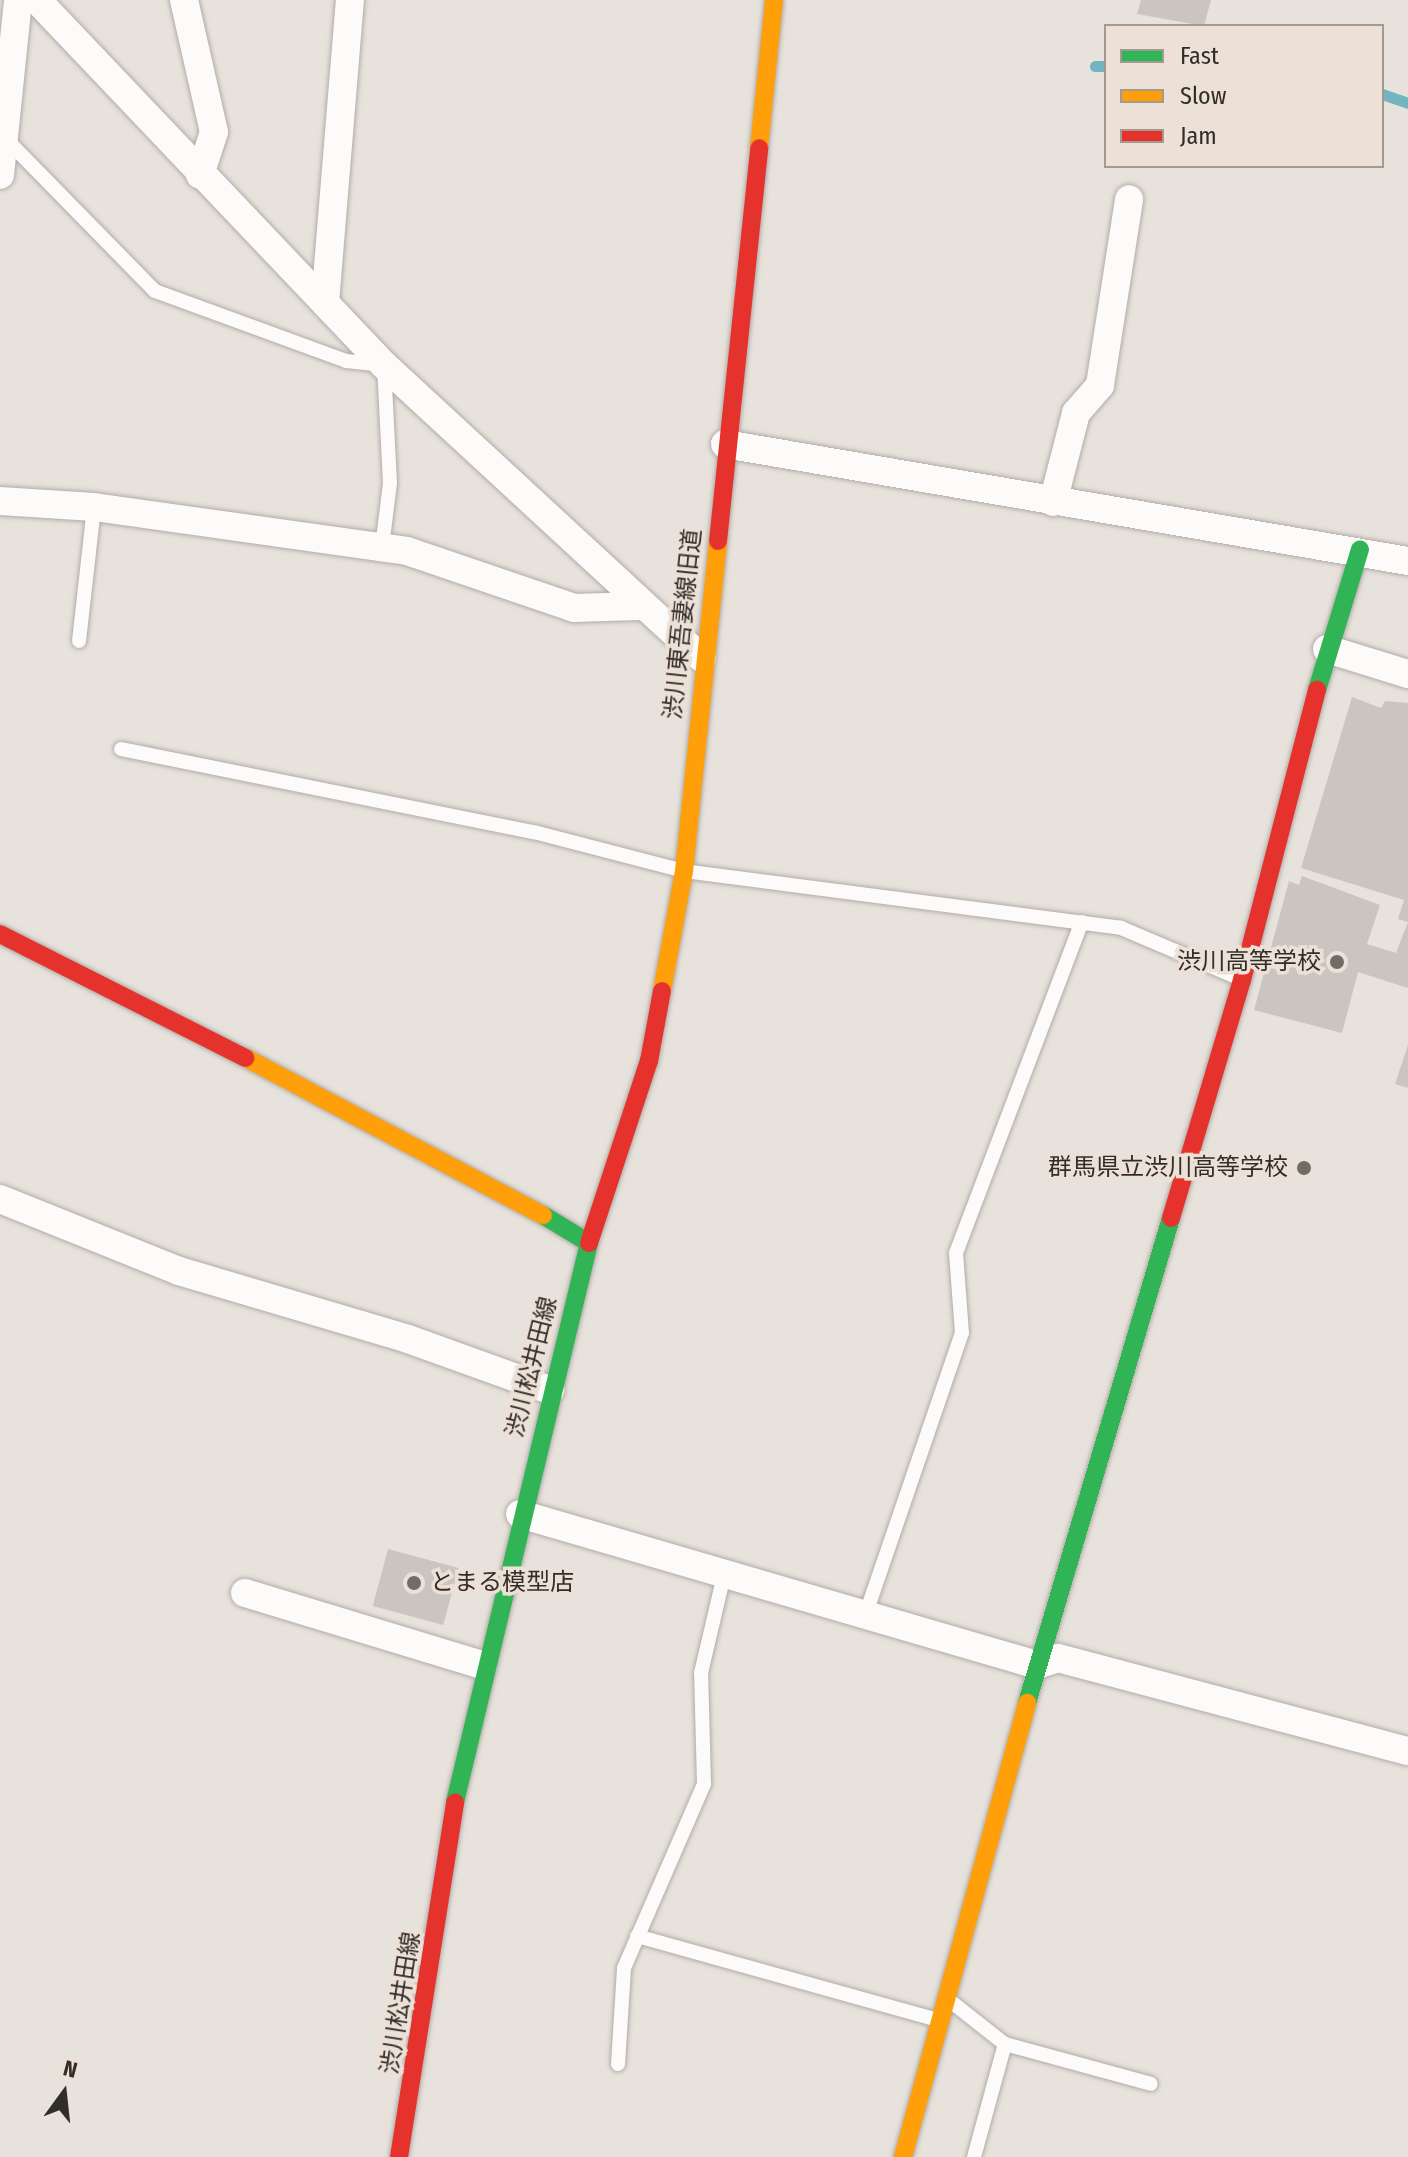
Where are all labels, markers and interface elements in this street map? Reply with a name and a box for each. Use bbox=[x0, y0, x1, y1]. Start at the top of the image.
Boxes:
legend bbox=[1104, 24, 1384, 168]
text: Fast bbox=[1180, 42, 1219, 70]
text: Slow bbox=[1180, 82, 1226, 110]
text: Jam bbox=[1180, 122, 1217, 150]
street label: 渋川東吾妻線旧道 bbox=[659, 527, 707, 721]
place label: 渋川高等学校 bbox=[1177, 948, 1321, 976]
marker: 渋川高等学校 bbox=[1328, 953, 1346, 971]
place label: 群馬県立渋川高等学校 bbox=[1048, 1154, 1288, 1182]
marker: 群馬県立渋川高等学校 bbox=[1295, 1159, 1313, 1177]
street label: 渋川松井田線 bbox=[501, 1294, 563, 1440]
place label: とまる模型店 bbox=[430, 1569, 574, 1597]
marker: とまる模型店 bbox=[405, 1574, 423, 1592]
street label: 渋川松井田線 bbox=[376, 1930, 426, 2076]
north arrow bbox=[24, 2053, 104, 2133]
text: N bbox=[60, 2055, 80, 2084]

